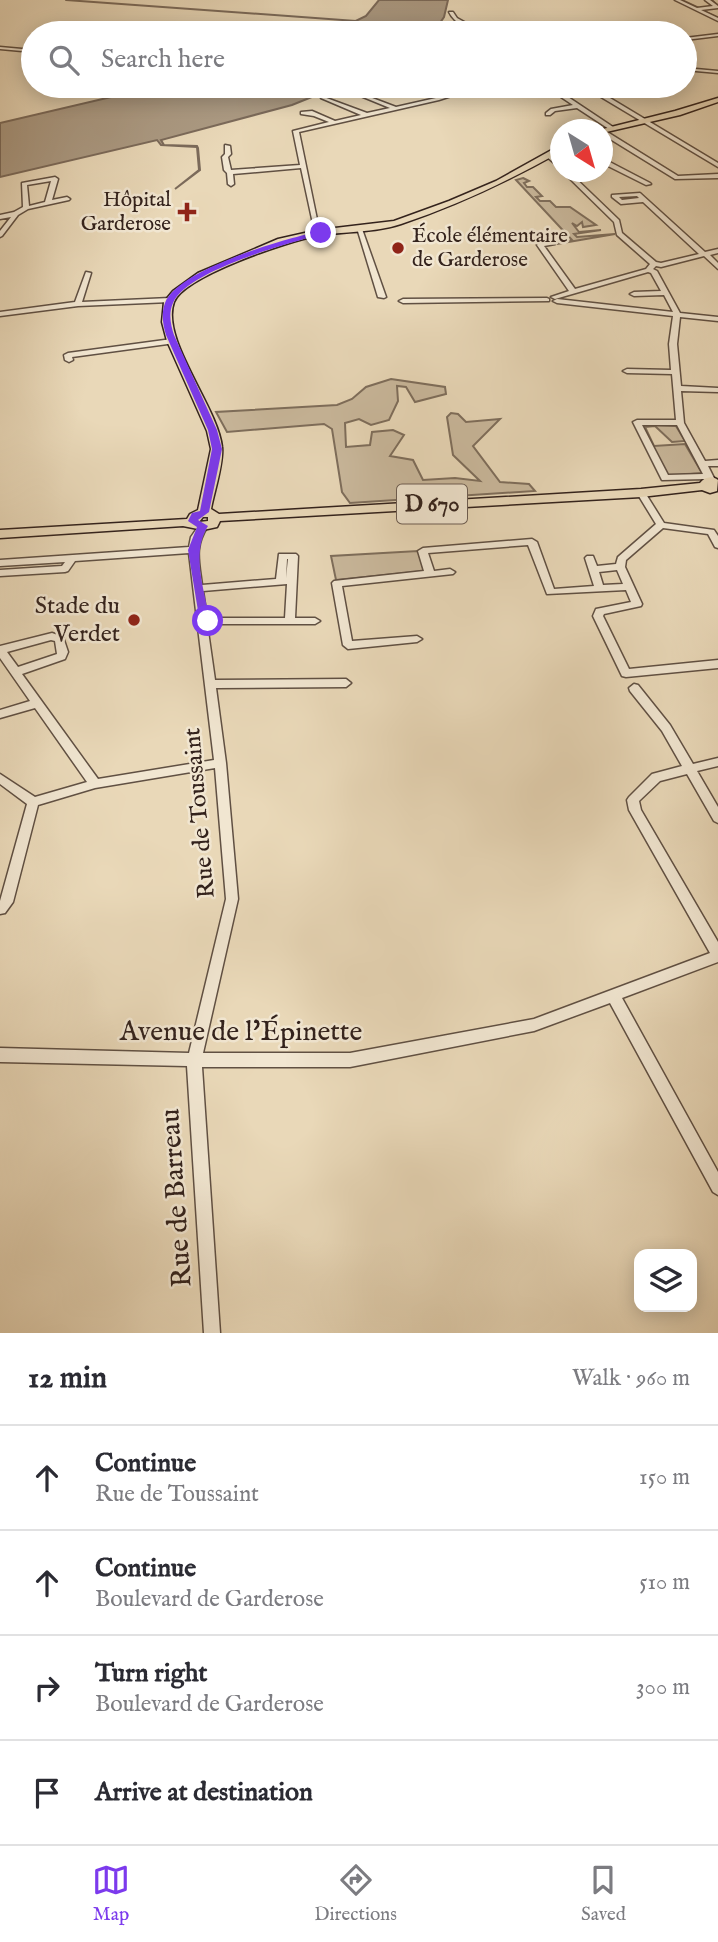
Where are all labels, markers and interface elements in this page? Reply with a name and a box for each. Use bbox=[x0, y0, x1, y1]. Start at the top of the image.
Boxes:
search box bbox=[21, 21, 697, 98]
icon: search bbox=[45, 41, 83, 79]
text: Search here bbox=[101, 43, 225, 76]
north arrow bbox=[550, 119, 613, 182]
place label: Hôpital Garderose bbox=[81, 187, 171, 238]
marker: Hôpital Garderose bbox=[177, 202, 197, 222]
route end bbox=[305, 217, 336, 248]
place label: École élémentaire de Garderose bbox=[412, 222, 568, 274]
marker: École élémentaire de Garderose bbox=[390, 240, 406, 256]
road number: D 670 bbox=[397, 484, 467, 524]
place label: Stade du Verdet bbox=[35, 591, 120, 650]
route start bbox=[192, 605, 223, 636]
marker: Stade du Verdet bbox=[126, 612, 142, 628]
street label: Rue de Toussaint bbox=[177, 726, 223, 900]
street label: Avenue de l'Épinette bbox=[119, 1014, 362, 1050]
street label: Rue de Barreau bbox=[153, 1107, 201, 1289]
map controls bbox=[634, 1249, 697, 1312]
button: layers bbox=[634, 1249, 697, 1312]
text: 12 min bbox=[28, 1360, 107, 1398]
text: Walk · 960 m bbox=[572, 1364, 690, 1393]
text: Continue bbox=[95, 1447, 196, 1480]
icon: ahead bbox=[28, 1459, 66, 1497]
text: 150 m bbox=[639, 1463, 690, 1492]
text: Rue de Toussaint bbox=[95, 1480, 259, 1509]
text: Continue bbox=[95, 1552, 196, 1585]
icon: ahead bbox=[28, 1564, 66, 1602]
text: 510 m bbox=[639, 1568, 690, 1597]
text: Boulevard de Garderose bbox=[95, 1585, 324, 1614]
text: Turn right bbox=[95, 1657, 208, 1690]
icon: right bbox=[28, 1669, 66, 1707]
text: 300 m bbox=[636, 1673, 690, 1702]
text: Boulevard de Garderose bbox=[95, 1690, 324, 1719]
icon: arrive bbox=[28, 1774, 66, 1812]
text: Arrive at destination bbox=[95, 1776, 313, 1809]
tab: Map bbox=[92, 1861, 130, 1927]
tab: Directions bbox=[314, 1861, 397, 1927]
tab: Saved bbox=[581, 1861, 626, 1927]

